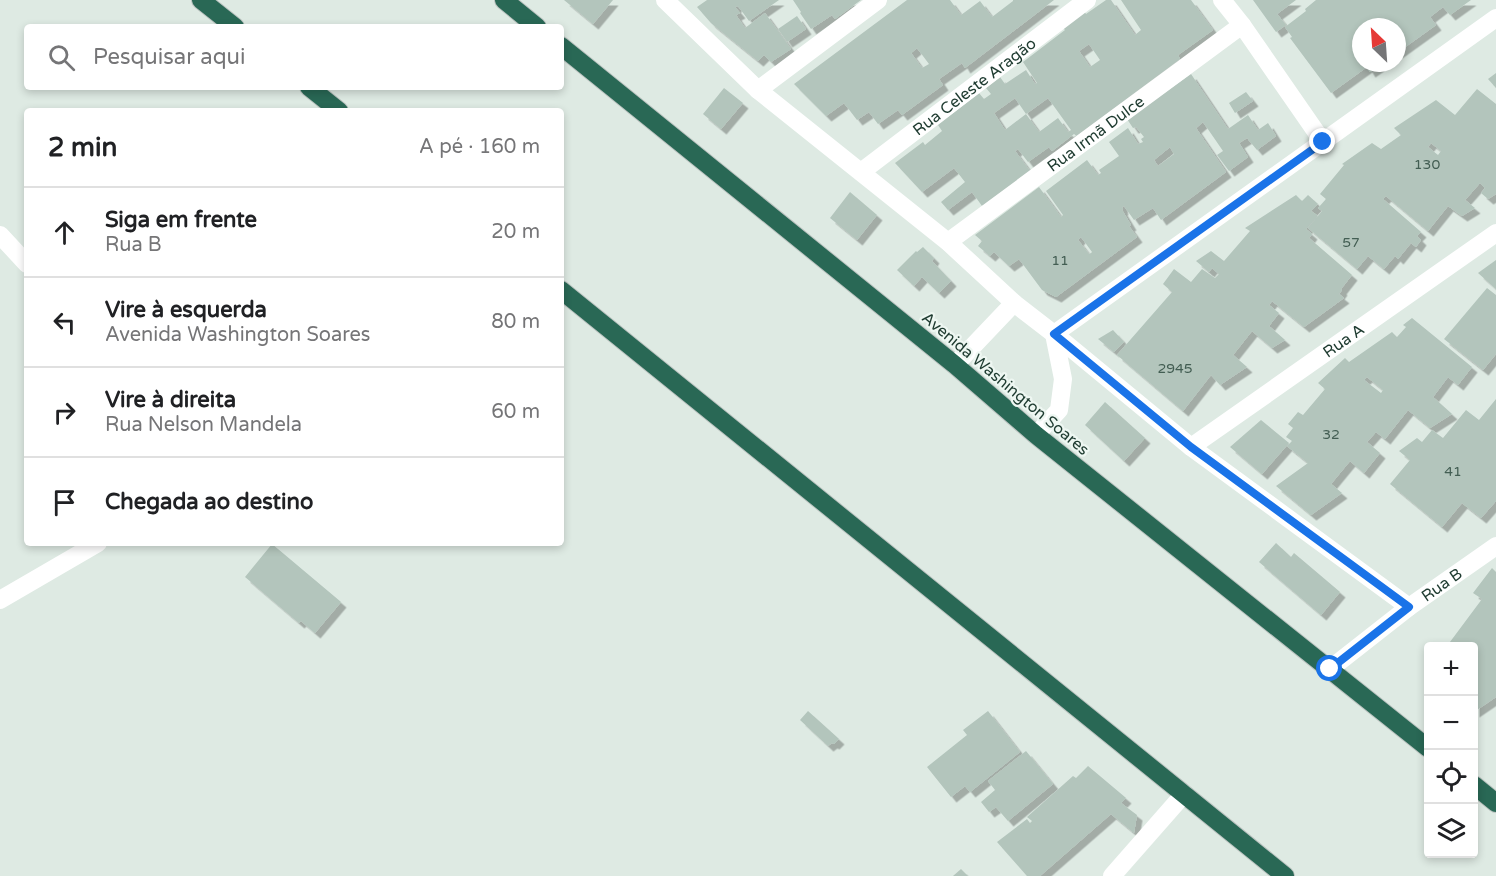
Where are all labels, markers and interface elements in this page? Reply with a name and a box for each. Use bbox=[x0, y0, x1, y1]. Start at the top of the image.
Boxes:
north arrow bbox=[1352, 18, 1406, 72]
search box bbox=[24, 24, 564, 90]
street label: Rua Celeste Aragão bbox=[909, 33, 1040, 140]
icon: search bbox=[45, 41, 78, 74]
text: Pesquisar aqui bbox=[93, 44, 245, 70]
street label: Rua Irmã Dulce bbox=[1043, 92, 1148, 177]
route end bbox=[1309, 128, 1335, 154]
text: 2 min bbox=[48, 132, 117, 163]
text: A pé · 160 m bbox=[419, 135, 540, 159]
house number: 130 bbox=[1414, 156, 1440, 173]
text: Siga em frente bbox=[105, 207, 257, 233]
icon: ahead bbox=[48, 216, 81, 249]
text: 20 m bbox=[491, 220, 540, 244]
text: Rua B bbox=[105, 233, 162, 257]
house number: 57 bbox=[1342, 234, 1360, 251]
house number: 11 bbox=[1051, 252, 1069, 269]
text: Vire à esquerda bbox=[105, 297, 267, 323]
icon: left bbox=[48, 306, 81, 339]
street label: Avenida Washington Soares bbox=[918, 308, 1093, 460]
text: 80 m bbox=[491, 310, 540, 334]
street label: Rua A bbox=[1319, 319, 1369, 362]
text: Avenida Washington Soares bbox=[105, 323, 370, 347]
house number: 2945 bbox=[1157, 360, 1193, 377]
text: Vire à direita bbox=[105, 387, 236, 413]
icon: right bbox=[48, 396, 81, 429]
text: 60 m bbox=[491, 400, 540, 424]
text: Rua Nelson Mandela bbox=[105, 413, 302, 437]
house number: 32 bbox=[1322, 426, 1340, 443]
house number: 41 bbox=[1444, 463, 1462, 480]
icon: arrive bbox=[48, 486, 81, 519]
text: Chegada ao destino bbox=[105, 489, 313, 515]
street label: Rua B bbox=[1418, 564, 1466, 606]
map controls bbox=[1424, 642, 1478, 858]
button: + bbox=[1424, 642, 1478, 696]
route start bbox=[1316, 655, 1342, 681]
button: − bbox=[1424, 696, 1478, 750]
button: locate bbox=[1424, 750, 1478, 804]
button: layers bbox=[1424, 804, 1478, 858]

